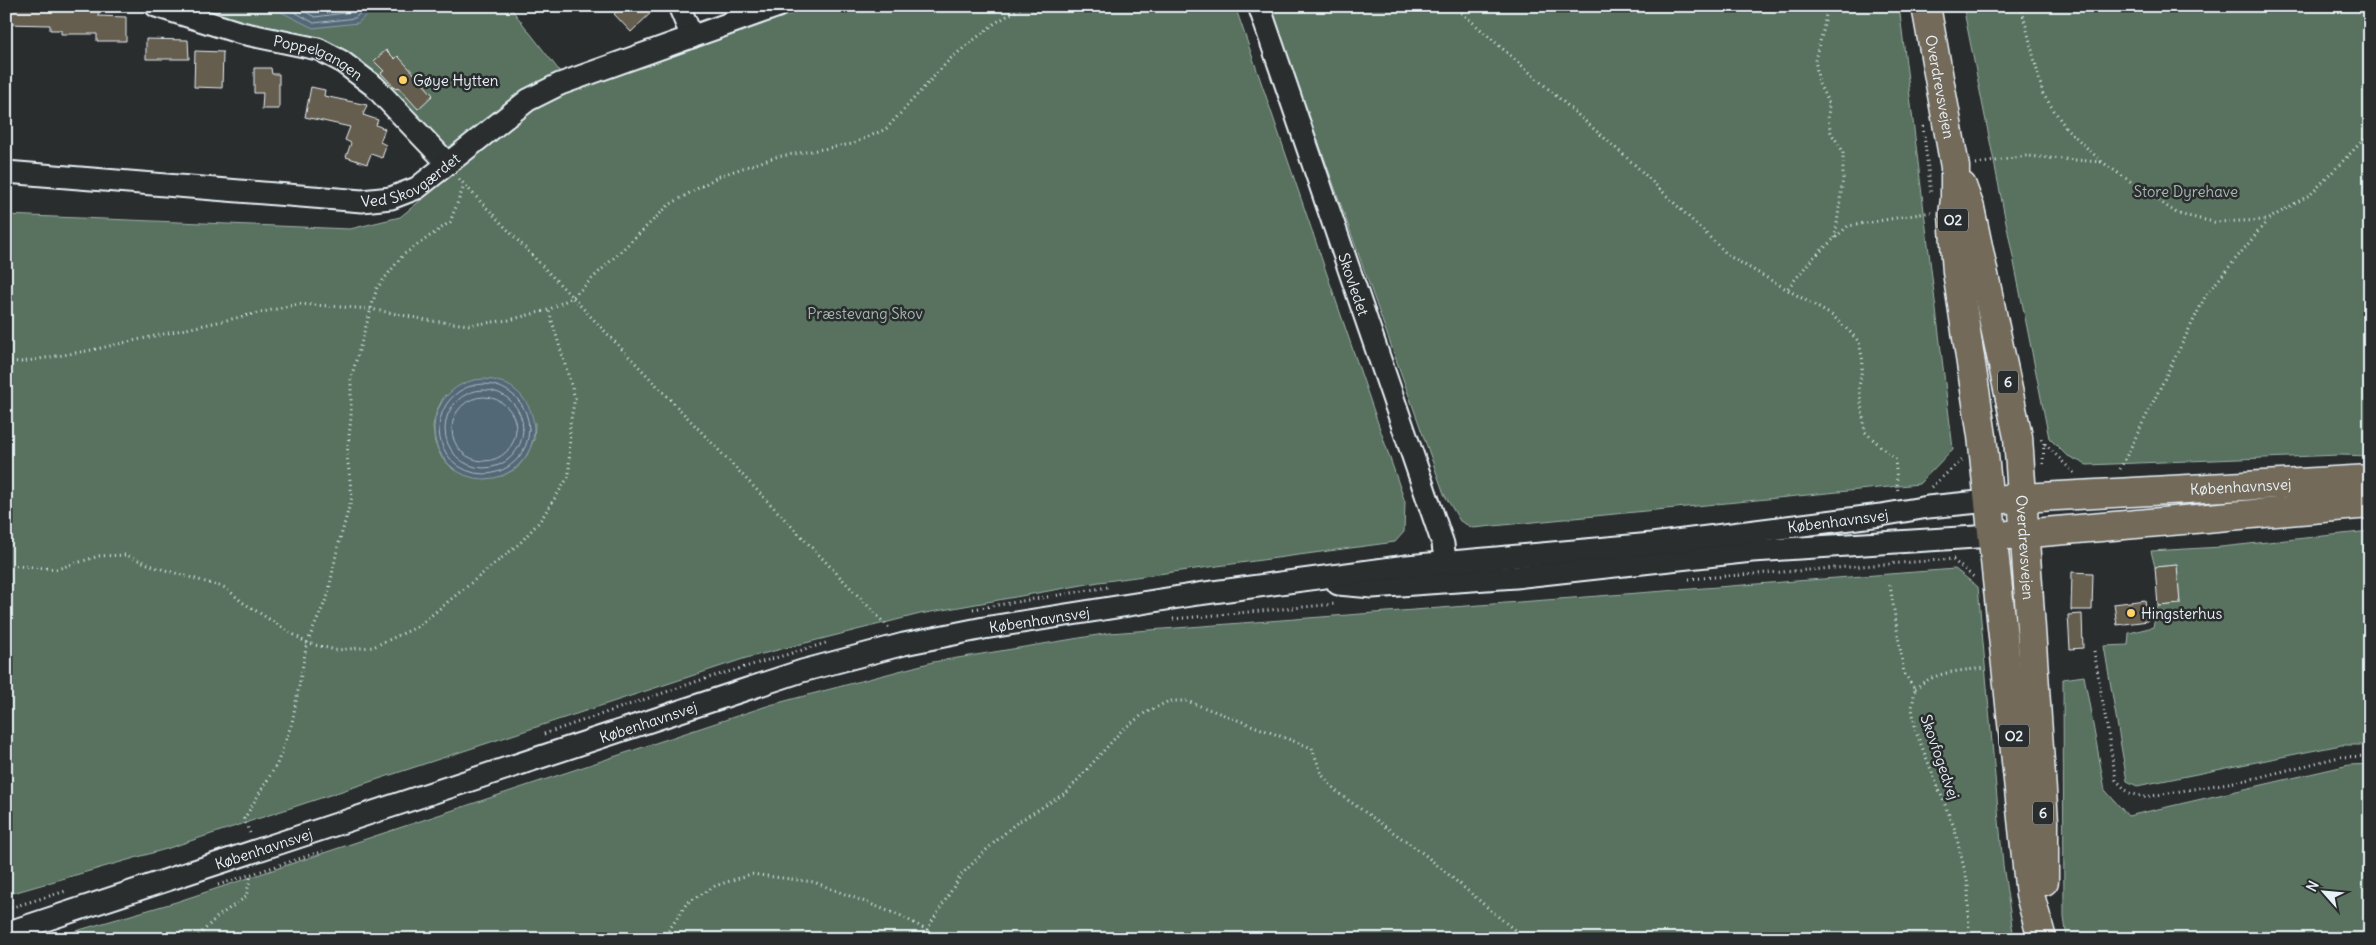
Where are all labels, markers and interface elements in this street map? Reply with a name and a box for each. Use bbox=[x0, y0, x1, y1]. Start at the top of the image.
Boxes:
street label: Poppelgangen bbox=[272, 31, 367, 84]
street label: Overdrevsvejen bbox=[1922, 33, 1959, 140]
place label: Gøye Hytten bbox=[413, 71, 499, 90]
marker: Gøye Hytten bbox=[397, 74, 409, 86]
street label: Ved Skovgærdet bbox=[360, 148, 463, 211]
park label: Store Dyrehave bbox=[2134, 182, 2238, 201]
road number: O2 bbox=[1938, 208, 1968, 232]
street label: Skovledet bbox=[1335, 250, 1374, 318]
park label: Præstevang Skov bbox=[807, 304, 923, 323]
road number: 6 bbox=[1998, 371, 2018, 394]
street label: Københavnsvej bbox=[2190, 474, 2292, 498]
street label: Overdrevsvejen bbox=[2012, 494, 2039, 601]
street label: Københavnsvej bbox=[1786, 504, 1890, 536]
street label: Københavnsvej bbox=[988, 602, 1091, 637]
place label: Hingsterhus bbox=[2141, 604, 2222, 623]
marker: Hingsterhus bbox=[2125, 607, 2137, 619]
street label: Københavnsvej bbox=[597, 697, 699, 747]
street label: Skovfogedvej bbox=[1917, 712, 1963, 802]
road number: O2 bbox=[1999, 724, 2029, 748]
road number: 6 bbox=[2033, 801, 2053, 824]
street label: Københavnsvej bbox=[212, 823, 315, 873]
north arrow bbox=[2298, 868, 2348, 918]
text: N bbox=[2302, 878, 2323, 894]

